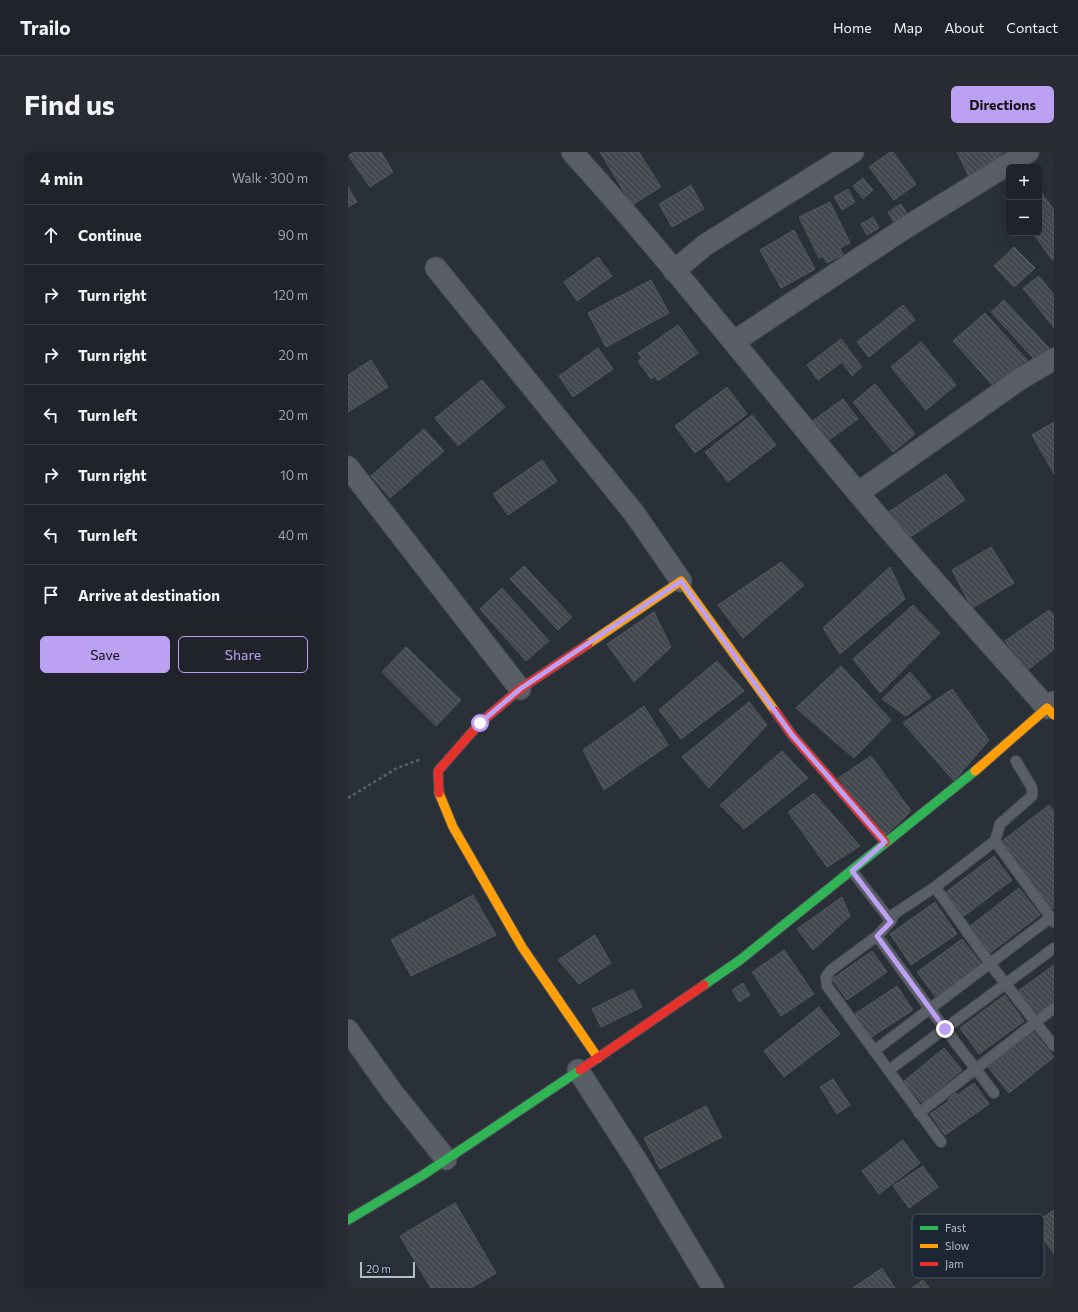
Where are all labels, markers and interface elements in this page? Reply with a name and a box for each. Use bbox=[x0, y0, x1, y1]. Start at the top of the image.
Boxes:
text: Trailo bbox=[20, 16, 71, 39]
text: Home bbox=[833, 19, 872, 36]
text: Map bbox=[894, 19, 922, 36]
text: About bbox=[944, 19, 984, 36]
text: Contact bbox=[1006, 19, 1058, 36]
button: Directions bbox=[951, 86, 1054, 123]
text: Find us bbox=[24, 87, 115, 121]
map controls bbox=[1006, 164, 1042, 236]
button: + bbox=[1006, 164, 1042, 200]
text: 4 min bbox=[40, 168, 83, 189]
text: Walk · 300 m bbox=[232, 170, 308, 186]
button: − bbox=[1006, 200, 1042, 236]
icon: ahead bbox=[40, 224, 62, 246]
text: Continue bbox=[78, 226, 142, 244]
text: 90 m bbox=[278, 227, 308, 243]
icon: right bbox=[40, 284, 62, 306]
text: Turn right bbox=[78, 286, 147, 304]
text: 120 m bbox=[273, 287, 308, 303]
icon: right bbox=[40, 344, 62, 366]
text: Turn right bbox=[78, 346, 147, 364]
text: 20 m bbox=[279, 347, 308, 363]
icon: left bbox=[40, 404, 62, 426]
text: Turn left bbox=[78, 406, 137, 424]
text: 20 m bbox=[279, 407, 308, 423]
icon: right bbox=[40, 464, 62, 486]
text: Turn right bbox=[78, 466, 147, 484]
text: 10 m bbox=[280, 467, 308, 483]
icon: left bbox=[40, 524, 62, 546]
text: Turn left bbox=[78, 526, 137, 544]
text: 40 m bbox=[278, 527, 308, 543]
icon: arrive bbox=[40, 584, 62, 606]
text: Arrive at destination bbox=[78, 586, 220, 604]
button: Save bbox=[40, 636, 170, 673]
button: Share bbox=[178, 636, 308, 673]
route start bbox=[471, 714, 489, 732]
route end bbox=[936, 1020, 954, 1038]
legend bbox=[912, 1214, 1044, 1278]
text: Fast bbox=[945, 1221, 967, 1234]
text: Slow bbox=[945, 1239, 970, 1252]
text: Jam bbox=[945, 1257, 964, 1271]
scale bar bbox=[360, 1260, 415, 1279]
text: 20 m bbox=[366, 1262, 391, 1275]

